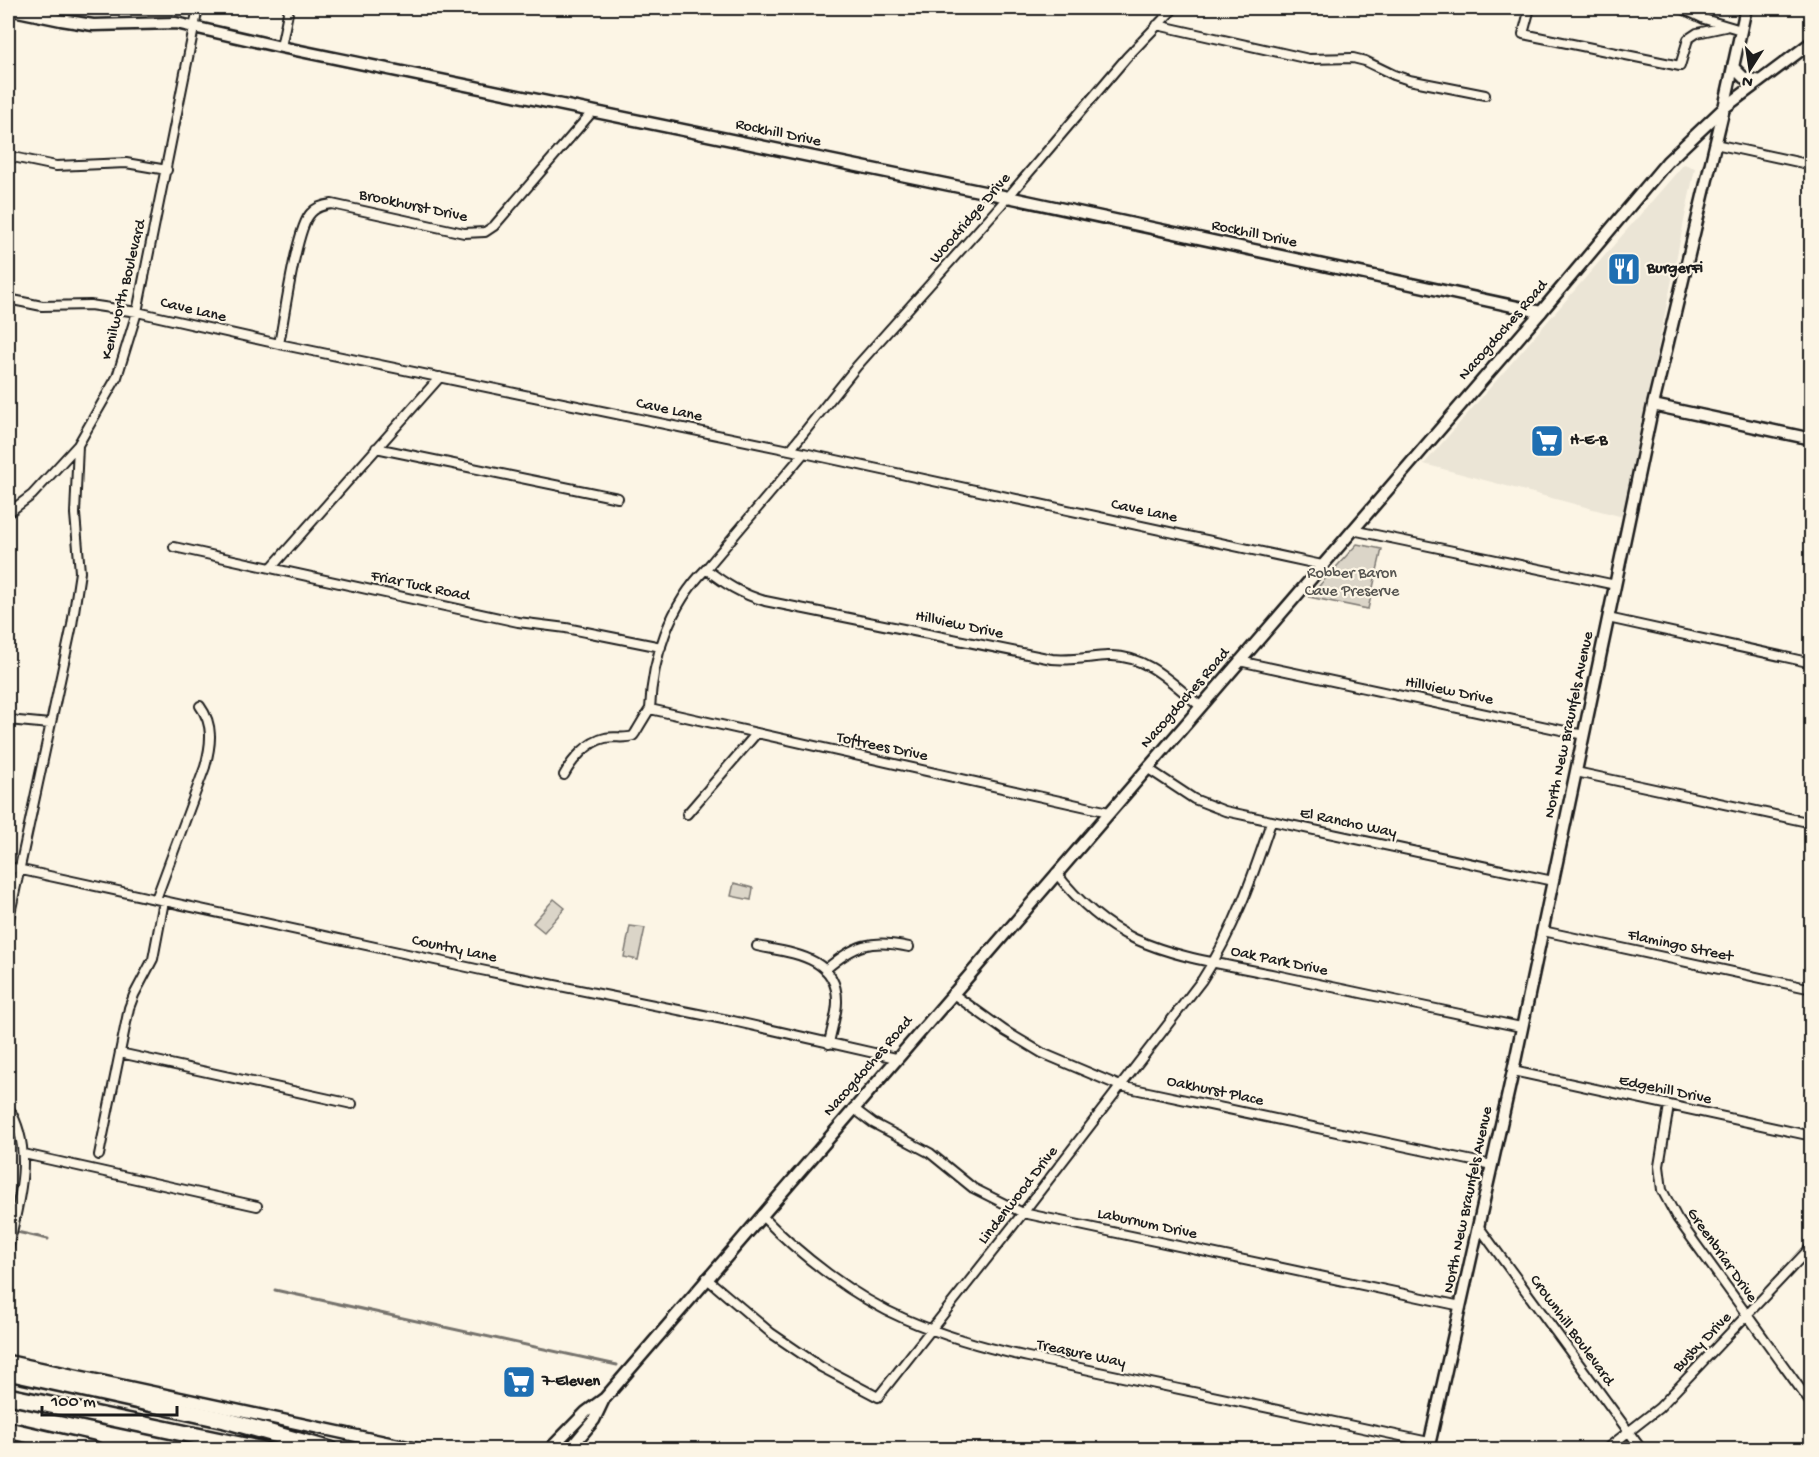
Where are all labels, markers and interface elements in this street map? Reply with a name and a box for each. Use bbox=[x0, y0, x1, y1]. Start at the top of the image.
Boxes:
north arrow bbox=[1720, 39, 1780, 99]
text: N bbox=[1740, 70, 1755, 91]
street label: Rockhill Drive bbox=[733, 116, 823, 152]
street label: Woodridge Drive bbox=[926, 169, 1016, 268]
street label: Brookhurst Drive bbox=[356, 186, 470, 228]
street label: Kenilworth Boulevard bbox=[98, 216, 152, 362]
street label: Rockhill Drive bbox=[1209, 217, 1299, 253]
restaurant icon: BurgerFi bbox=[1606, 251, 1642, 287]
place label: BurgerFi bbox=[1646, 260, 1704, 279]
street label: Nacogdoches Road bbox=[1455, 276, 1554, 385]
street label: Cave Lane bbox=[158, 294, 229, 328]
street label: Cave Lane bbox=[634, 395, 705, 427]
supermarket icon: H-E-B bbox=[1529, 423, 1565, 459]
place label: H-E-B bbox=[1570, 432, 1608, 451]
street label: Cave Lane bbox=[1109, 496, 1180, 528]
park label: Robber Baron Cave Preserve bbox=[1305, 565, 1400, 602]
street label: Friar Tuck Road bbox=[368, 567, 473, 607]
street label: Hillview Drive bbox=[913, 607, 1005, 645]
street label: North New Braunfels Avenue bbox=[1541, 629, 1599, 820]
street label: Nacogdoches Road bbox=[1137, 644, 1236, 753]
street label: Hillview Drive bbox=[1403, 673, 1495, 711]
street label: Toftrees Drive bbox=[834, 729, 930, 767]
street label: El Rancho Way bbox=[1298, 804, 1398, 844]
street label: Flamingo Street bbox=[1625, 926, 1736, 968]
street label: Country Lane bbox=[410, 932, 499, 968]
street label: Oak Park Drive bbox=[1229, 942, 1330, 982]
street label: Nacogdoches Road bbox=[820, 1012, 919, 1121]
street label: Oakhurst Place bbox=[1165, 1072, 1266, 1112]
street label: Edgehill Drive bbox=[1617, 1072, 1714, 1110]
street label: North New Braunfels Avenue bbox=[1440, 1104, 1498, 1295]
street label: Lindenwood Drive bbox=[975, 1143, 1064, 1249]
street label: Laburnum Drive bbox=[1095, 1205, 1199, 1245]
street label: Greenbriar Drive bbox=[1681, 1205, 1761, 1307]
street label: Crownhill Boulevard bbox=[1524, 1272, 1619, 1391]
street label: Busby Drive bbox=[1669, 1308, 1737, 1378]
street label: Treasure Way bbox=[1034, 1336, 1127, 1374]
supermarket icon: 7-Eleven bbox=[501, 1364, 537, 1400]
place label: 7-Eleven bbox=[541, 1373, 600, 1392]
scale bar bbox=[42, 1379, 177, 1417]
text: 100 m bbox=[50, 1392, 96, 1413]

